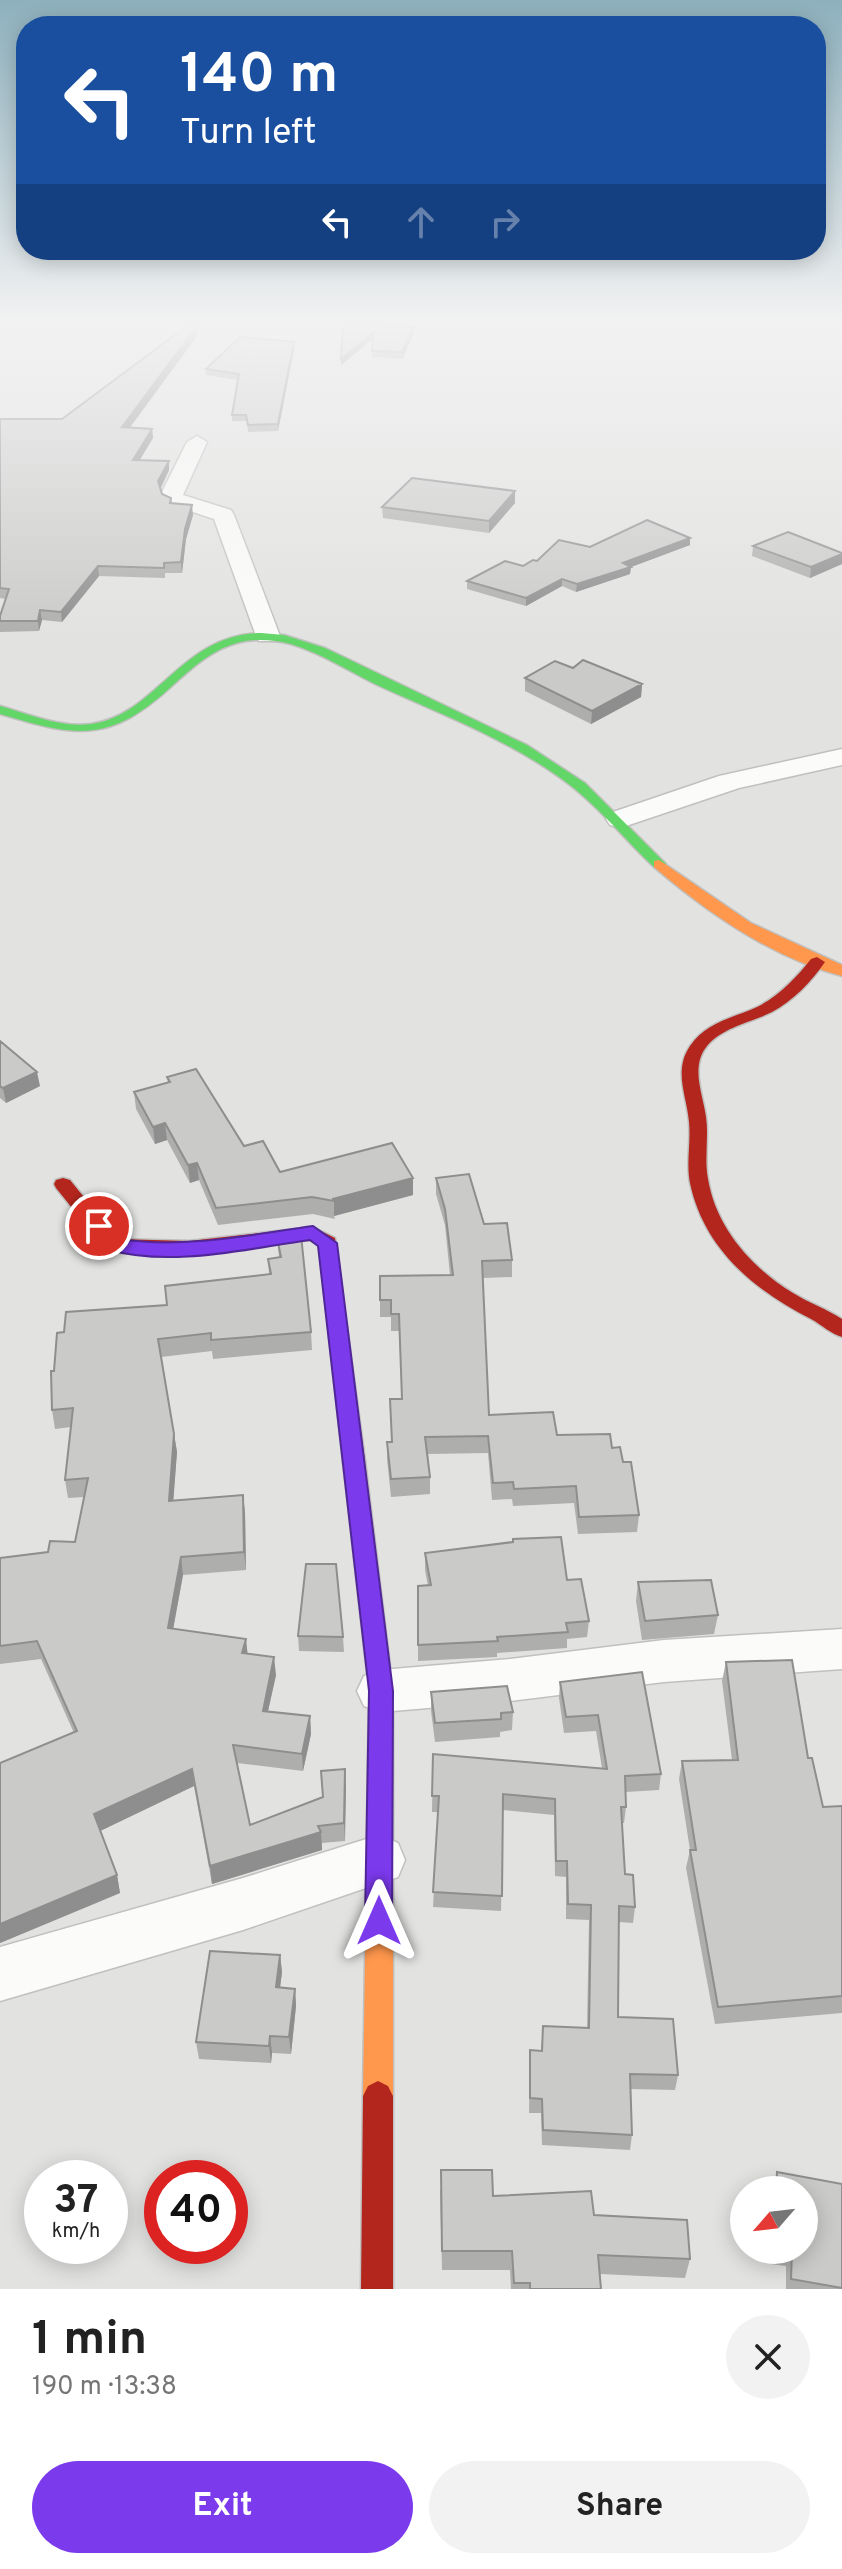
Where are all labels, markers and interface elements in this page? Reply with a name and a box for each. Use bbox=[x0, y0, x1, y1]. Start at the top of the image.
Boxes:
text: 140 m bbox=[180, 42, 338, 112]
icon: left bbox=[48, 48, 152, 152]
text: Turn left bbox=[180, 111, 317, 157]
icon: left bbox=[315, 200, 359, 244]
icon: ahead bbox=[399, 200, 443, 244]
icon: right bbox=[483, 200, 527, 244]
pin bbox=[65, 1192, 133, 1260]
icon: arrive bbox=[77, 1204, 121, 1248]
position arrow bbox=[337, 1879, 421, 1963]
speed limit sign: 40 bbox=[144, 2160, 248, 2264]
north arrow bbox=[730, 2176, 818, 2264]
map controls bbox=[730, 2176, 818, 2264]
text: 37 bbox=[54, 2177, 98, 2227]
text: km/h bbox=[52, 2219, 100, 2245]
text: 1 min bbox=[32, 2311, 147, 2371]
button: close bbox=[726, 2315, 810, 2399]
text: 190 m · 13:38 bbox=[32, 2371, 177, 2404]
button: Exit bbox=[32, 2461, 413, 2553]
button: Share bbox=[429, 2461, 810, 2553]

